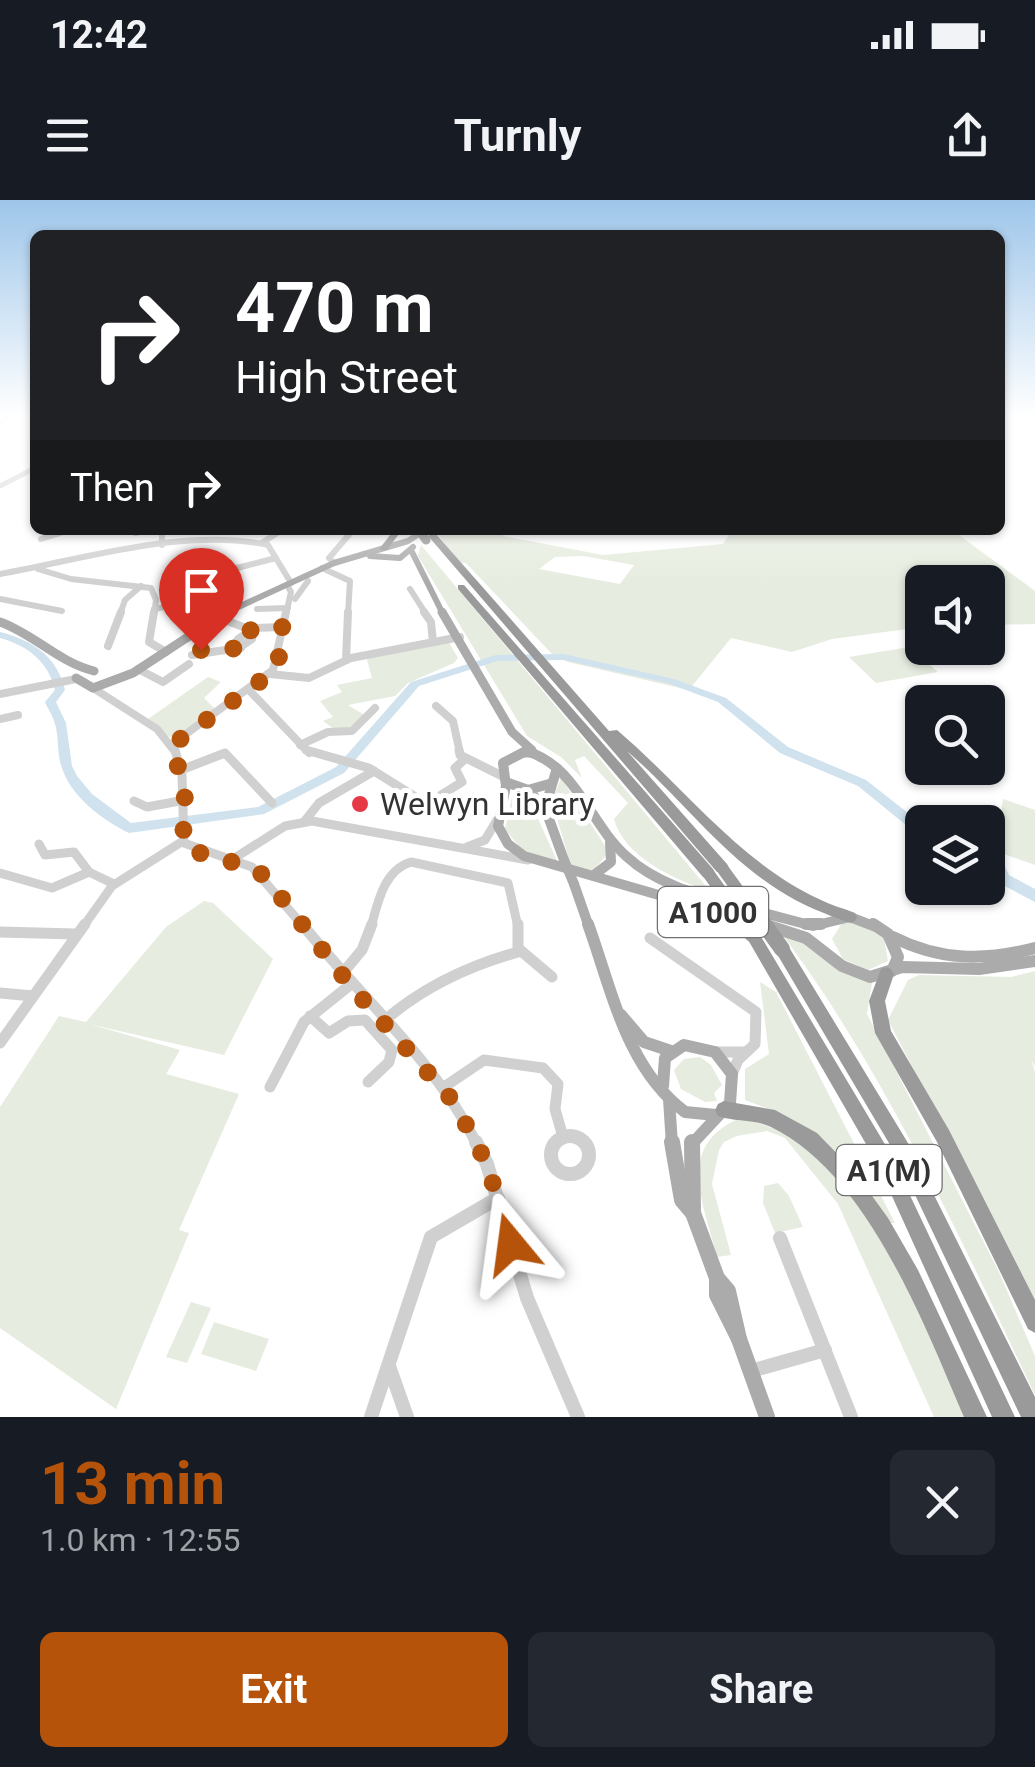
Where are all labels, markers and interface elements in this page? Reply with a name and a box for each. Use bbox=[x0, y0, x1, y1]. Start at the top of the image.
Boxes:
text: 12:42 bbox=[50, 13, 148, 57]
icon: menu bbox=[40, 108, 95, 163]
icon: share bbox=[940, 108, 995, 163]
text: Turnly bbox=[454, 109, 581, 162]
text: 470 m bbox=[235, 267, 434, 349]
icon: right bbox=[70, 270, 200, 400]
text: High Street bbox=[235, 351, 458, 404]
icon: right bbox=[175, 460, 230, 515]
text: Then bbox=[70, 466, 155, 510]
pin bbox=[159, 548, 244, 651]
icon: arrive bbox=[174, 563, 229, 618]
map controls bbox=[905, 565, 1005, 905]
button: sound bbox=[905, 565, 1005, 665]
button: search bbox=[905, 685, 1005, 785]
place label: Welwyn Library bbox=[380, 785, 594, 823]
marker: Welwyn Library bbox=[349, 793, 371, 815]
button: layers bbox=[905, 805, 1005, 905]
road number: A1000 bbox=[658, 887, 768, 937]
road number: A1(M) bbox=[836, 1145, 942, 1195]
position arrow bbox=[459, 1192, 563, 1296]
text: 13 min bbox=[40, 1448, 225, 1519]
button: close bbox=[890, 1450, 995, 1555]
text: 1.0 km · 12:55 bbox=[40, 1521, 241, 1559]
button: Exit bbox=[40, 1632, 508, 1747]
button: Share bbox=[528, 1632, 995, 1747]

